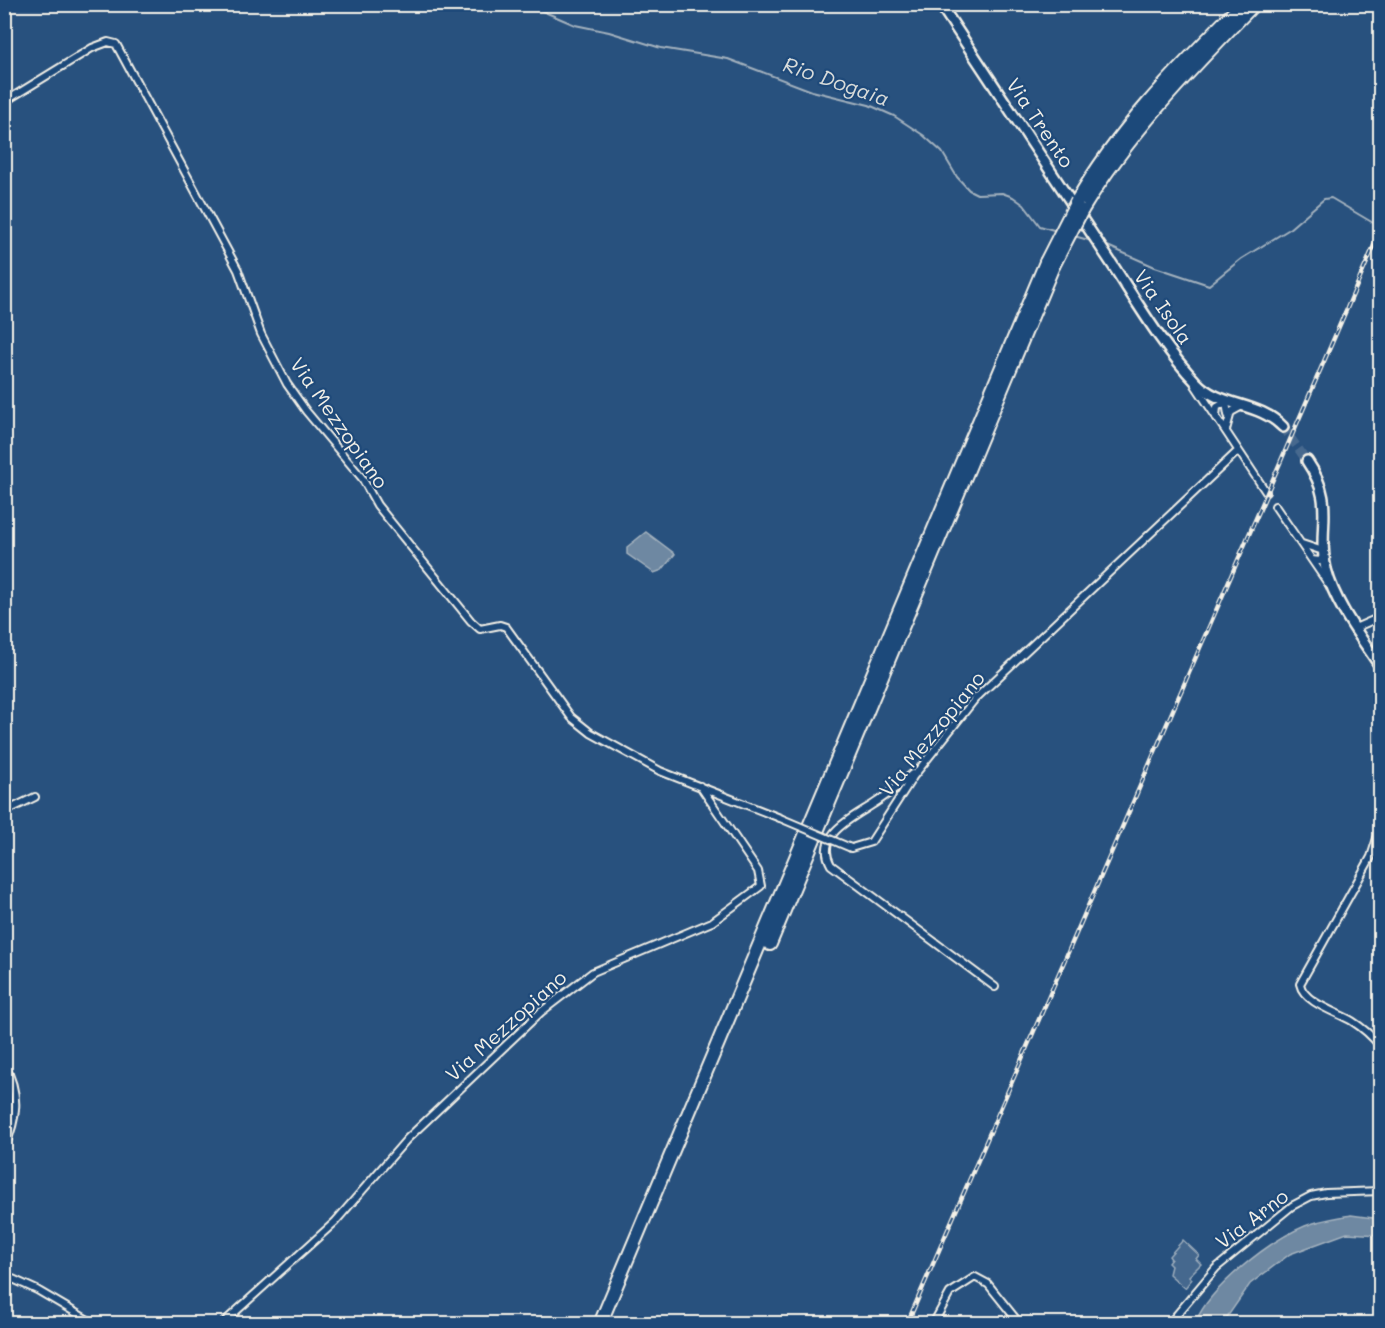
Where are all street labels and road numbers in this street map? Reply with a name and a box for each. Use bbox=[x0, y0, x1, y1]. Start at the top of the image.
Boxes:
street label: Via Trento bbox=[1001, 72, 1081, 173]
street label: Via Isola bbox=[1129, 264, 1199, 349]
street label: Via Mezzopiano bbox=[285, 352, 395, 493]
street label: Via Mezzopiano bbox=[873, 665, 990, 801]
street label: Via Mezzopiano bbox=[439, 964, 571, 1086]
street label: Via Arno bbox=[1210, 1182, 1293, 1254]

